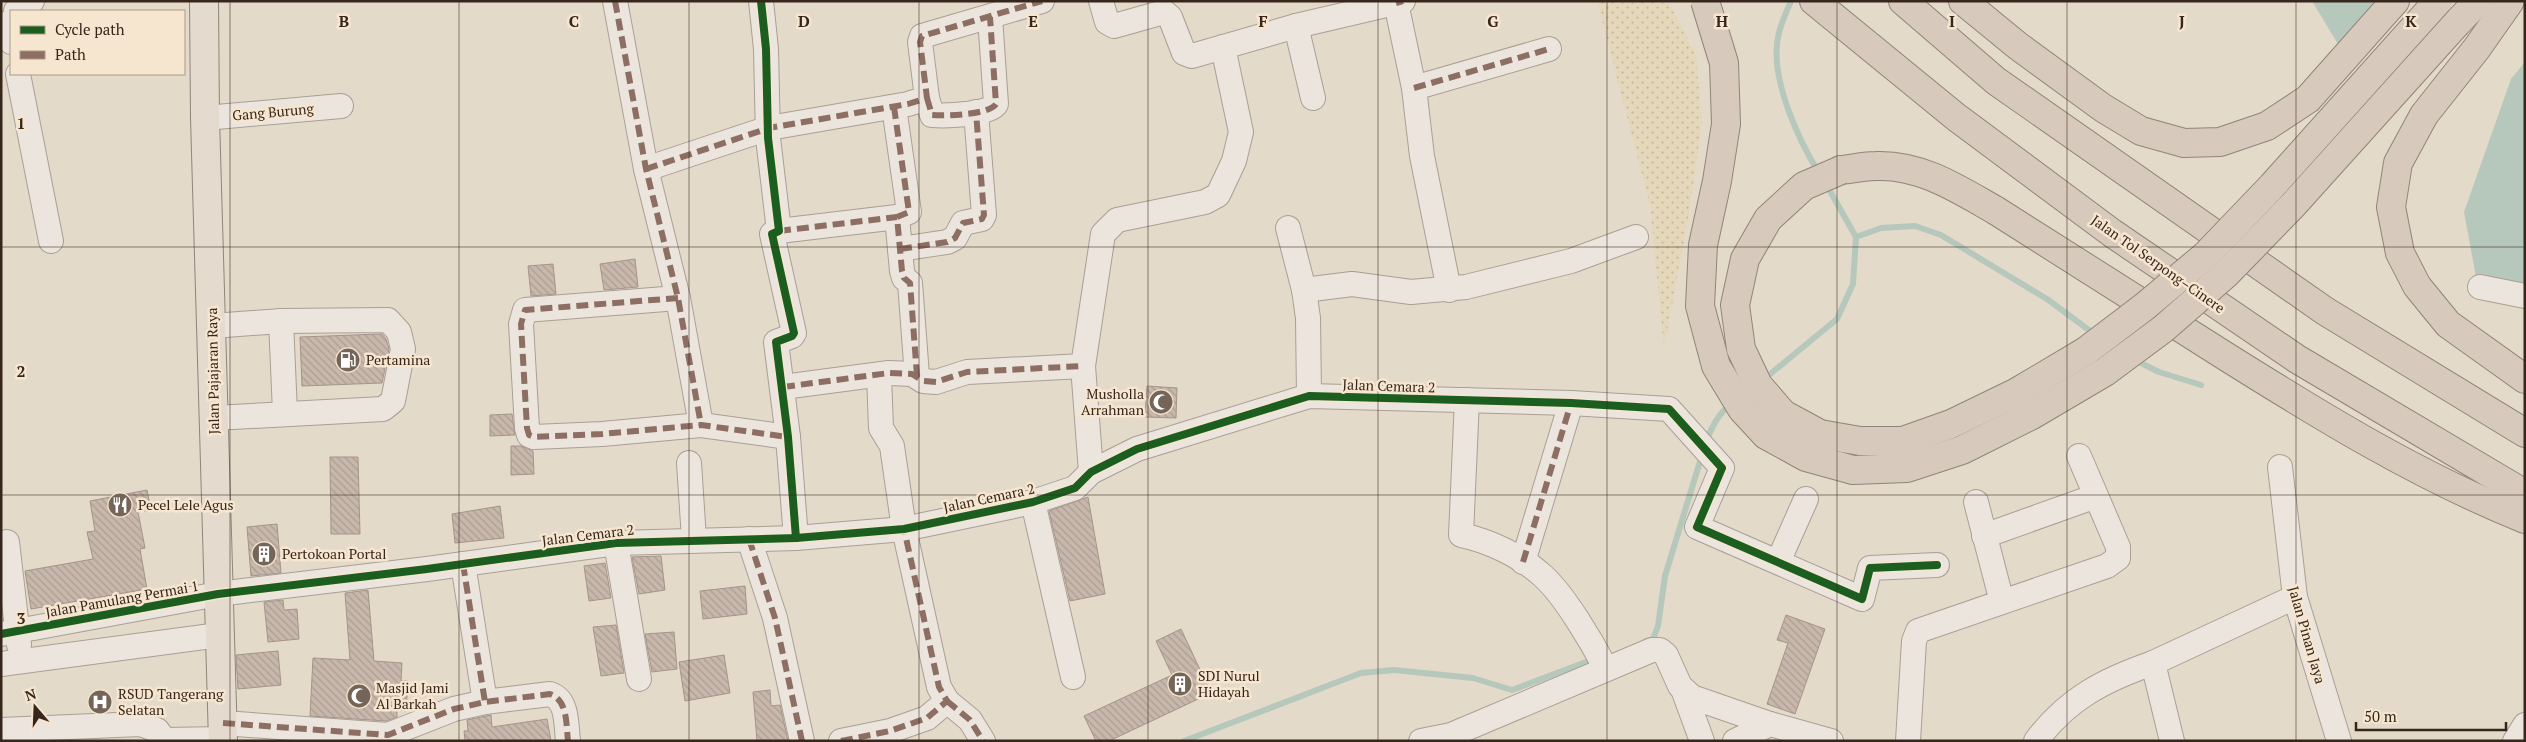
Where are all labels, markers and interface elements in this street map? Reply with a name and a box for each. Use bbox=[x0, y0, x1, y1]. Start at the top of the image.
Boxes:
legend bbox=[10, 10, 185, 75]
text: B bbox=[339, 10, 349, 32]
text: C bbox=[569, 10, 579, 32]
text: D bbox=[798, 10, 810, 32]
text: E bbox=[1028, 10, 1038, 32]
text: F bbox=[1258, 10, 1268, 32]
text: G bbox=[1487, 10, 1499, 32]
text: H bbox=[1716, 10, 1728, 32]
text: I bbox=[1949, 10, 1955, 32]
text: J bbox=[2179, 10, 2185, 32]
text: K bbox=[2405, 10, 2417, 32]
text: Cycle path bbox=[55, 19, 125, 39]
text: Path bbox=[55, 44, 86, 64]
street label: Gang Burung bbox=[232, 98, 315, 125]
text: 1 bbox=[16, 112, 26, 134]
street label: Jalan Tol Serpong–Cinere bbox=[2088, 210, 2229, 317]
street label: Jalan Pajajaran Raya bbox=[202, 307, 223, 435]
fuel station icon: Pertamina bbox=[335, 347, 361, 373]
place label: Pertamina bbox=[366, 350, 430, 369]
text: 2 bbox=[16, 360, 26, 382]
street label: Jalan Cemara 2 bbox=[1342, 374, 1436, 397]
place label: Musholla Arrahman bbox=[1081, 384, 1145, 419]
mosque icon: Musholla Arrahman bbox=[1148, 389, 1174, 415]
street label: Jalan Cemara 2 bbox=[941, 479, 1036, 516]
restaurant icon: Pecel Lele Agus bbox=[107, 492, 133, 518]
place label: Pecel Lele Agus bbox=[138, 495, 234, 514]
street label: Jalan Cemara 2 bbox=[541, 519, 635, 550]
building icon: Pertokoan Portal bbox=[251, 541, 277, 567]
place label: Pertokoan Portal bbox=[282, 544, 386, 563]
street label: Jalan Pamulang Permai 1 bbox=[44, 576, 200, 621]
street label: Jalan Pinan Jaya bbox=[2284, 584, 2330, 686]
text: 3 bbox=[16, 607, 26, 629]
place label: SDI Nurul Hidayah bbox=[1198, 666, 1260, 701]
building icon: SDI Nurul Hidayah bbox=[1167, 671, 1193, 697]
place label: Masjid Jami Al Barkah bbox=[376, 678, 449, 713]
north arrow bbox=[10, 682, 60, 732]
text: N bbox=[22, 683, 39, 705]
mosque icon: Masjid Jami Al Barkah bbox=[346, 683, 372, 709]
place label: RSUD Tangerang Selatan bbox=[118, 684, 224, 719]
hospital icon: RSUD Tangerang Selatan bbox=[87, 689, 113, 715]
scale bar bbox=[2356, 700, 2506, 732]
text: 50 m bbox=[2364, 706, 2397, 726]

